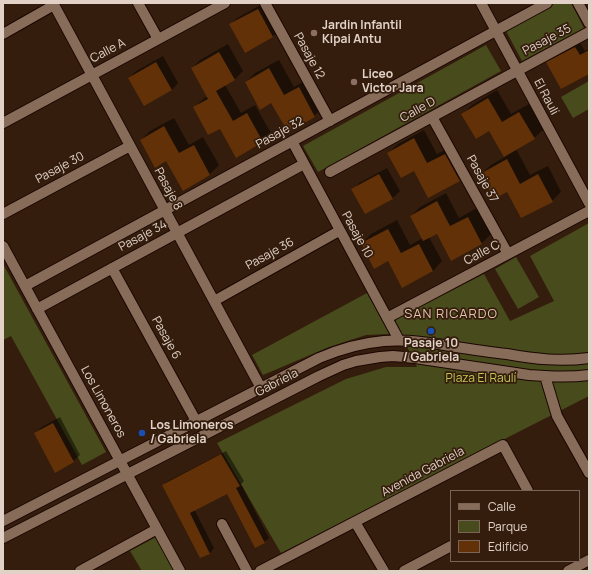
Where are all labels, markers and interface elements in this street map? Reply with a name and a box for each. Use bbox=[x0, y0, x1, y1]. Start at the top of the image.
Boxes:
place label: Jardin Infantil Kipai Antu bbox=[322, 19, 402, 47]
street label: Pasaje 35 bbox=[520, 21, 574, 59]
marker: Jardin Infantil Kipai Antu bbox=[309, 28, 319, 38]
street label: Pasaje 12 bbox=[290, 30, 328, 82]
street label: Calle A bbox=[88, 36, 128, 66]
place label: Liceo Victor Jara bbox=[362, 68, 424, 96]
street label: El Raulí bbox=[530, 76, 562, 118]
marker: Liceo Victor Jara bbox=[349, 77, 359, 87]
street label: Calle D bbox=[398, 94, 438, 126]
street label: Pasaje 32 bbox=[254, 114, 306, 152]
street label: Pasaje 30 bbox=[33, 149, 87, 187]
street label: Pasaje 37 bbox=[463, 153, 501, 205]
street label: Pasaje 8 bbox=[151, 165, 185, 213]
street label: Pasaje 10 bbox=[338, 209, 376, 261]
street label: Pasaje 34 bbox=[116, 217, 170, 255]
street label: Pasaje 36 bbox=[243, 235, 297, 273]
street label: Calle C bbox=[461, 238, 503, 268]
district label: SAN RICARDO bbox=[404, 306, 498, 322]
street label: Pasaje 6 bbox=[148, 314, 184, 362]
marker: Pasaje 10 / Gabriela bbox=[426, 326, 436, 336]
place label: Pasaje 10 / Gabriela bbox=[403, 337, 459, 365]
street label: Los Limoneros bbox=[77, 364, 129, 440]
street label: Gabriela bbox=[253, 366, 301, 400]
park label: Plaza El Raulí bbox=[446, 372, 516, 386]
place label: Los Limoneros / Gabriela bbox=[150, 419, 233, 447]
marker: Los Limoneros / Gabriela bbox=[137, 428, 147, 438]
street label: Avenida Gabriela bbox=[379, 444, 467, 500]
legend bbox=[450, 490, 580, 562]
text: Calle bbox=[488, 498, 516, 515]
text: Parque bbox=[488, 518, 527, 535]
text: Edificio bbox=[488, 538, 528, 555]

